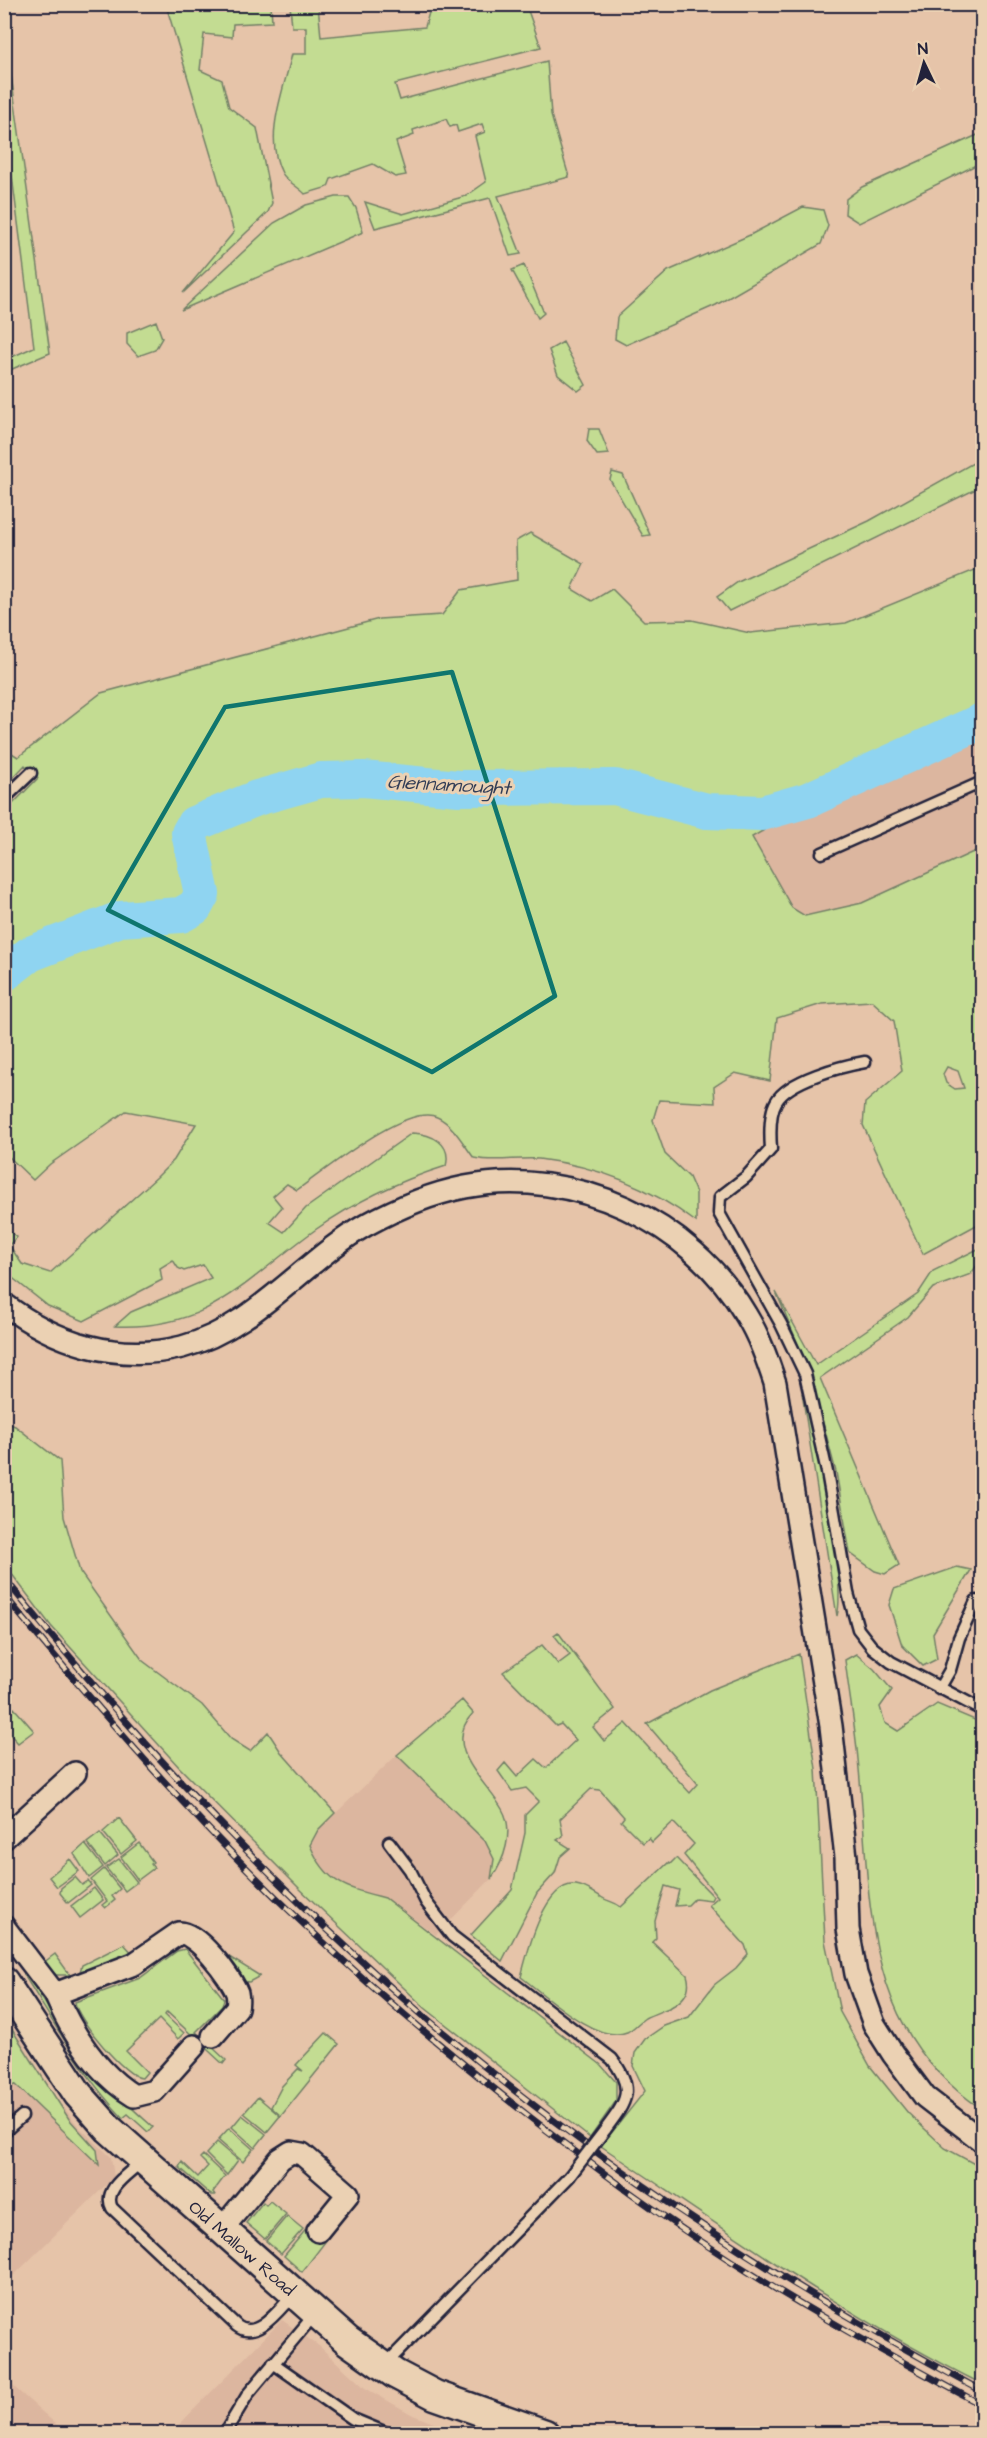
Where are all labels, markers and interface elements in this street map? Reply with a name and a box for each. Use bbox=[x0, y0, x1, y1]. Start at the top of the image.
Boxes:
north arrow bbox=[894, 33, 954, 93]
text: N bbox=[917, 38, 929, 60]
water label: Glennamought bbox=[387, 768, 513, 803]
street label: Old Mallow Road bbox=[183, 2195, 301, 2302]

